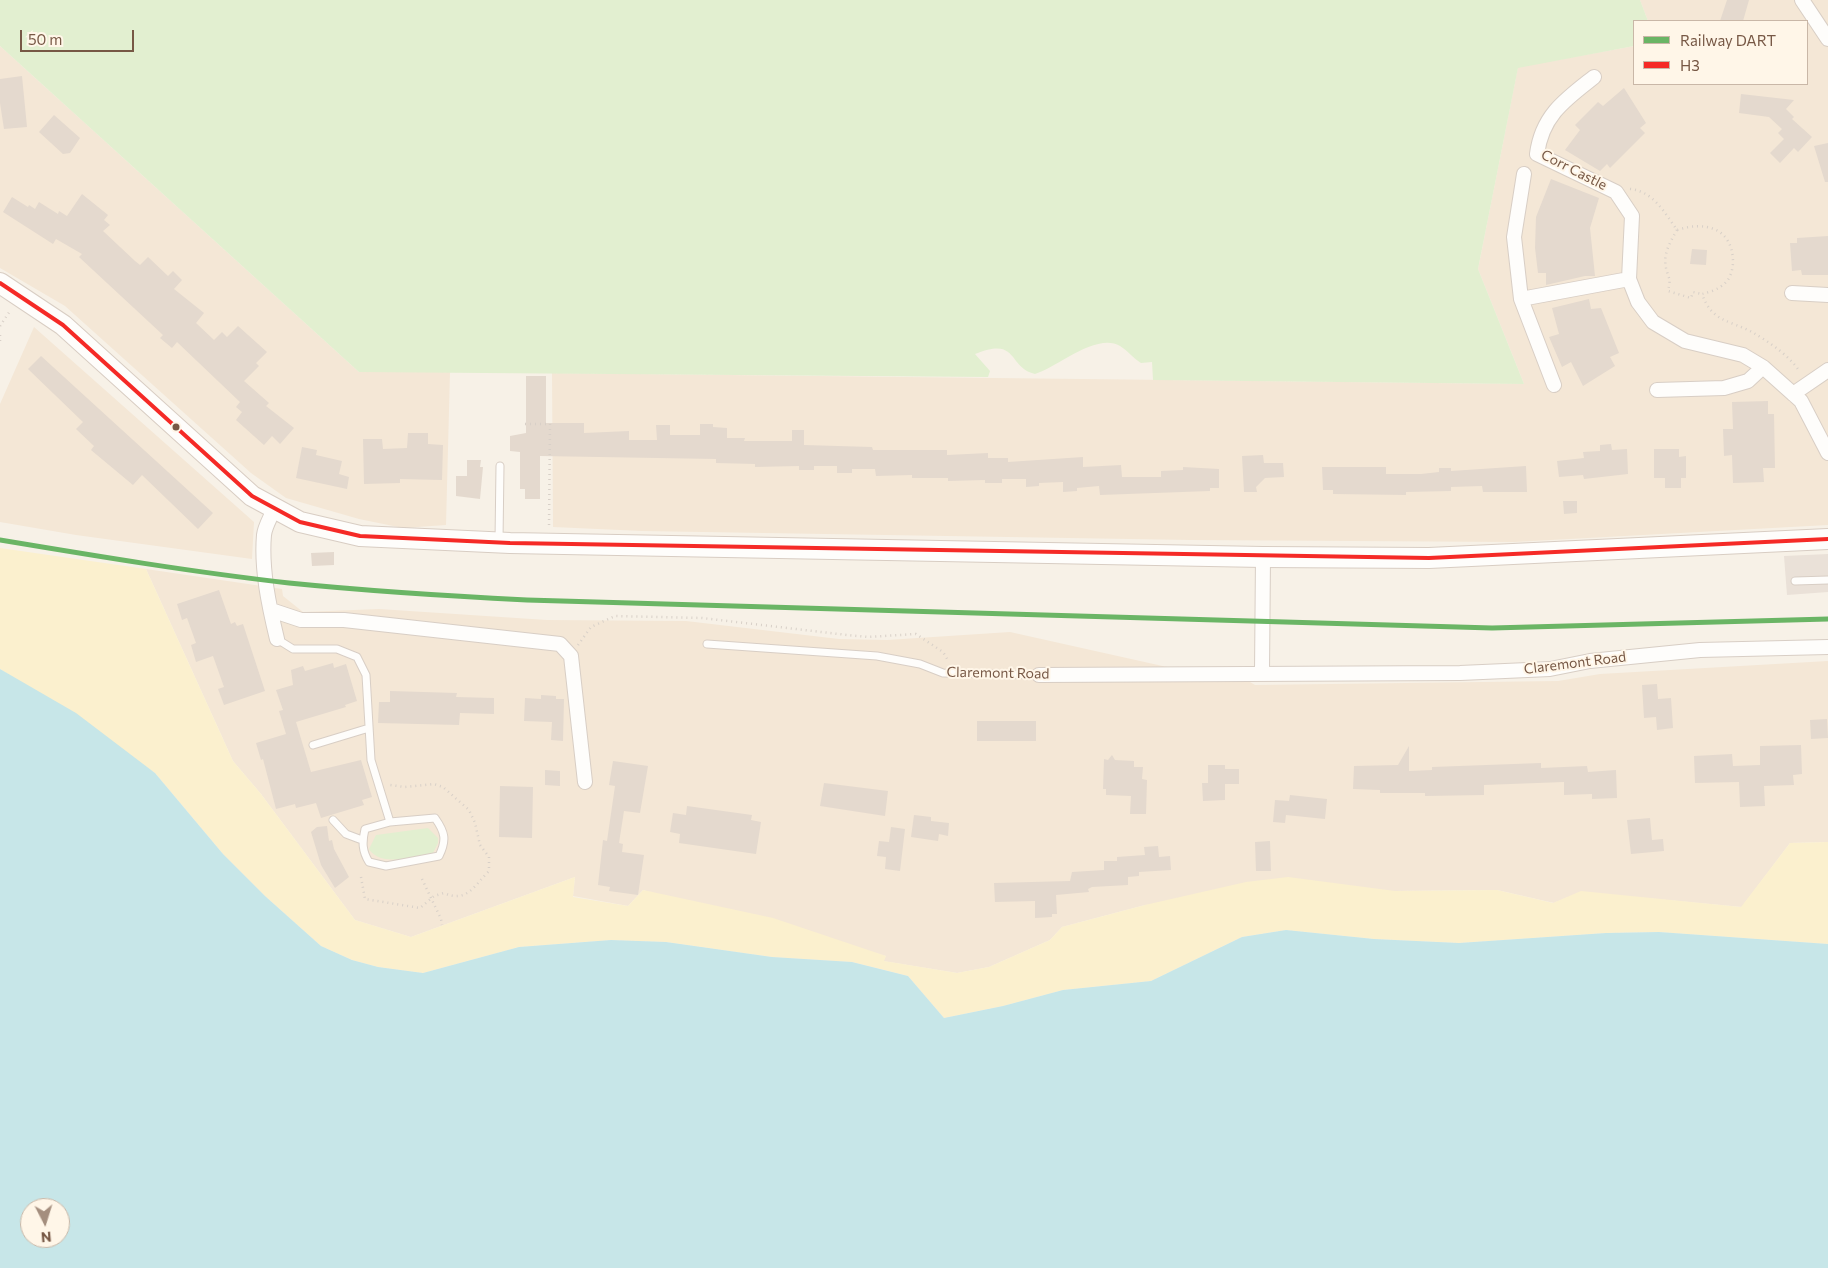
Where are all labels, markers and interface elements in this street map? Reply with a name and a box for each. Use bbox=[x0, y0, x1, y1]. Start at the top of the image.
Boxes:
scale bar bbox=[22, 20, 136, 52]
legend bbox=[1633, 20, 1808, 85]
text: 50 m bbox=[28, 30, 62, 48]
text: Railway DART bbox=[1680, 31, 1776, 49]
text: H3 bbox=[1680, 56, 1700, 74]
street label: Corr Castle bbox=[1538, 146, 1610, 194]
unlabelled marker bbox=[171, 422, 181, 432]
street label: Claremont Road bbox=[1523, 648, 1627, 678]
street label: Claremont Road bbox=[946, 664, 1050, 682]
north arrow bbox=[20, 1198, 70, 1248]
text: N bbox=[40, 1229, 52, 1246]

